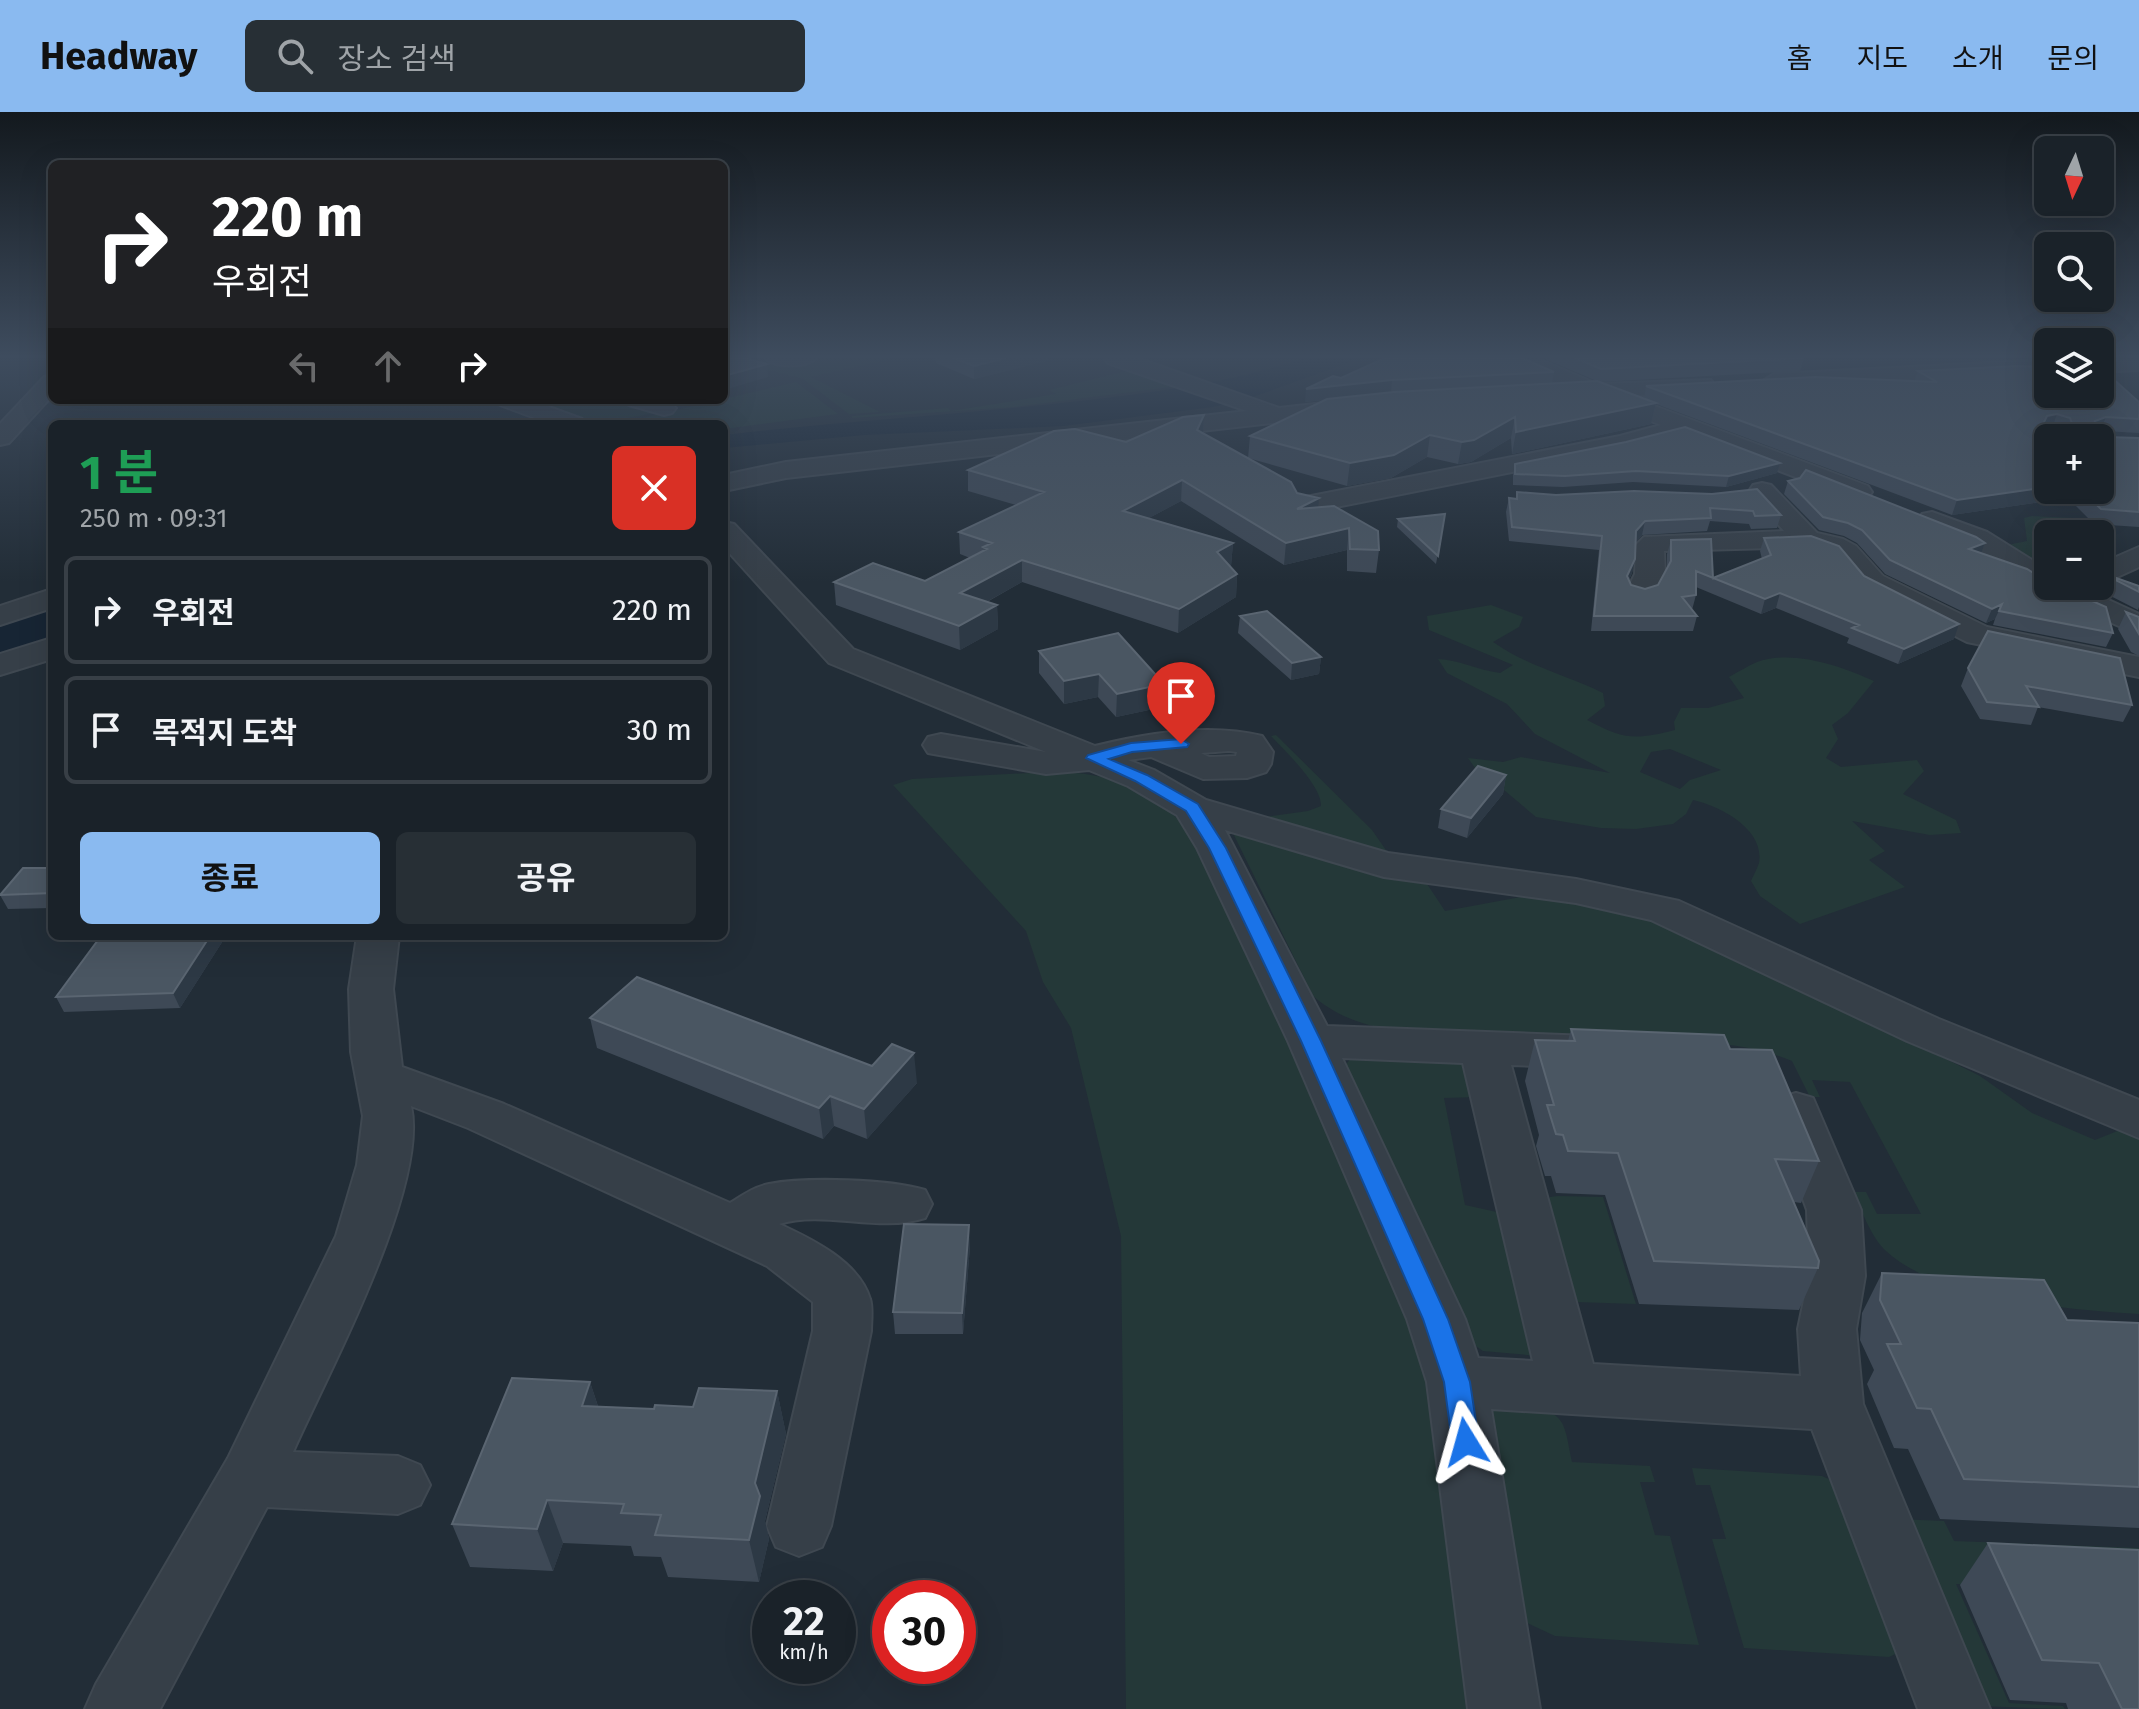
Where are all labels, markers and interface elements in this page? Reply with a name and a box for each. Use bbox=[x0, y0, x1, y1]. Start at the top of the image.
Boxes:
search box bbox=[245, 20, 805, 92]
text: Headway bbox=[40, 33, 197, 79]
icon: search bbox=[273, 34, 317, 78]
text: 장소 검색 bbox=[337, 41, 456, 77]
text: 홈 bbox=[1787, 42, 1812, 75]
text: 지도 bbox=[1856, 42, 1908, 75]
text: 소개 bbox=[1952, 42, 2003, 75]
text: 문의 bbox=[2047, 42, 2099, 75]
north arrow bbox=[2034, 136, 2114, 216]
map controls bbox=[2034, 136, 2114, 600]
text: 220 m bbox=[212, 184, 363, 251]
icon: right bbox=[80, 192, 184, 296]
button: search bbox=[2034, 232, 2114, 312]
text: 우회전 bbox=[212, 260, 311, 304]
button: layers bbox=[2034, 328, 2114, 408]
icon: left bbox=[282, 344, 326, 388]
icon: ahead bbox=[366, 344, 410, 388]
icon: right bbox=[450, 344, 494, 388]
button: + bbox=[2034, 424, 2114, 504]
text: 1 분 bbox=[80, 444, 158, 502]
button: close bbox=[612, 446, 696, 530]
text: 250 m · 09:31 bbox=[80, 503, 228, 534]
button: − bbox=[2034, 520, 2114, 600]
icon: right bbox=[84, 588, 128, 632]
text: 220 m bbox=[612, 592, 692, 628]
text: 우회전 bbox=[152, 595, 235, 631]
pin bbox=[1147, 662, 1215, 744]
icon: arrive bbox=[1159, 674, 1203, 718]
icon: arrive bbox=[84, 708, 128, 752]
text: 30 m bbox=[627, 712, 692, 748]
text: 목적지 도착 bbox=[152, 715, 297, 751]
button: 종료 bbox=[80, 832, 380, 924]
button: 공유 bbox=[396, 832, 696, 924]
position arrow bbox=[1424, 1400, 1508, 1484]
speed limit sign: 30 bbox=[872, 1580, 976, 1684]
text: 22 bbox=[783, 1598, 825, 1646]
text: km/h bbox=[779, 1640, 829, 1664]

